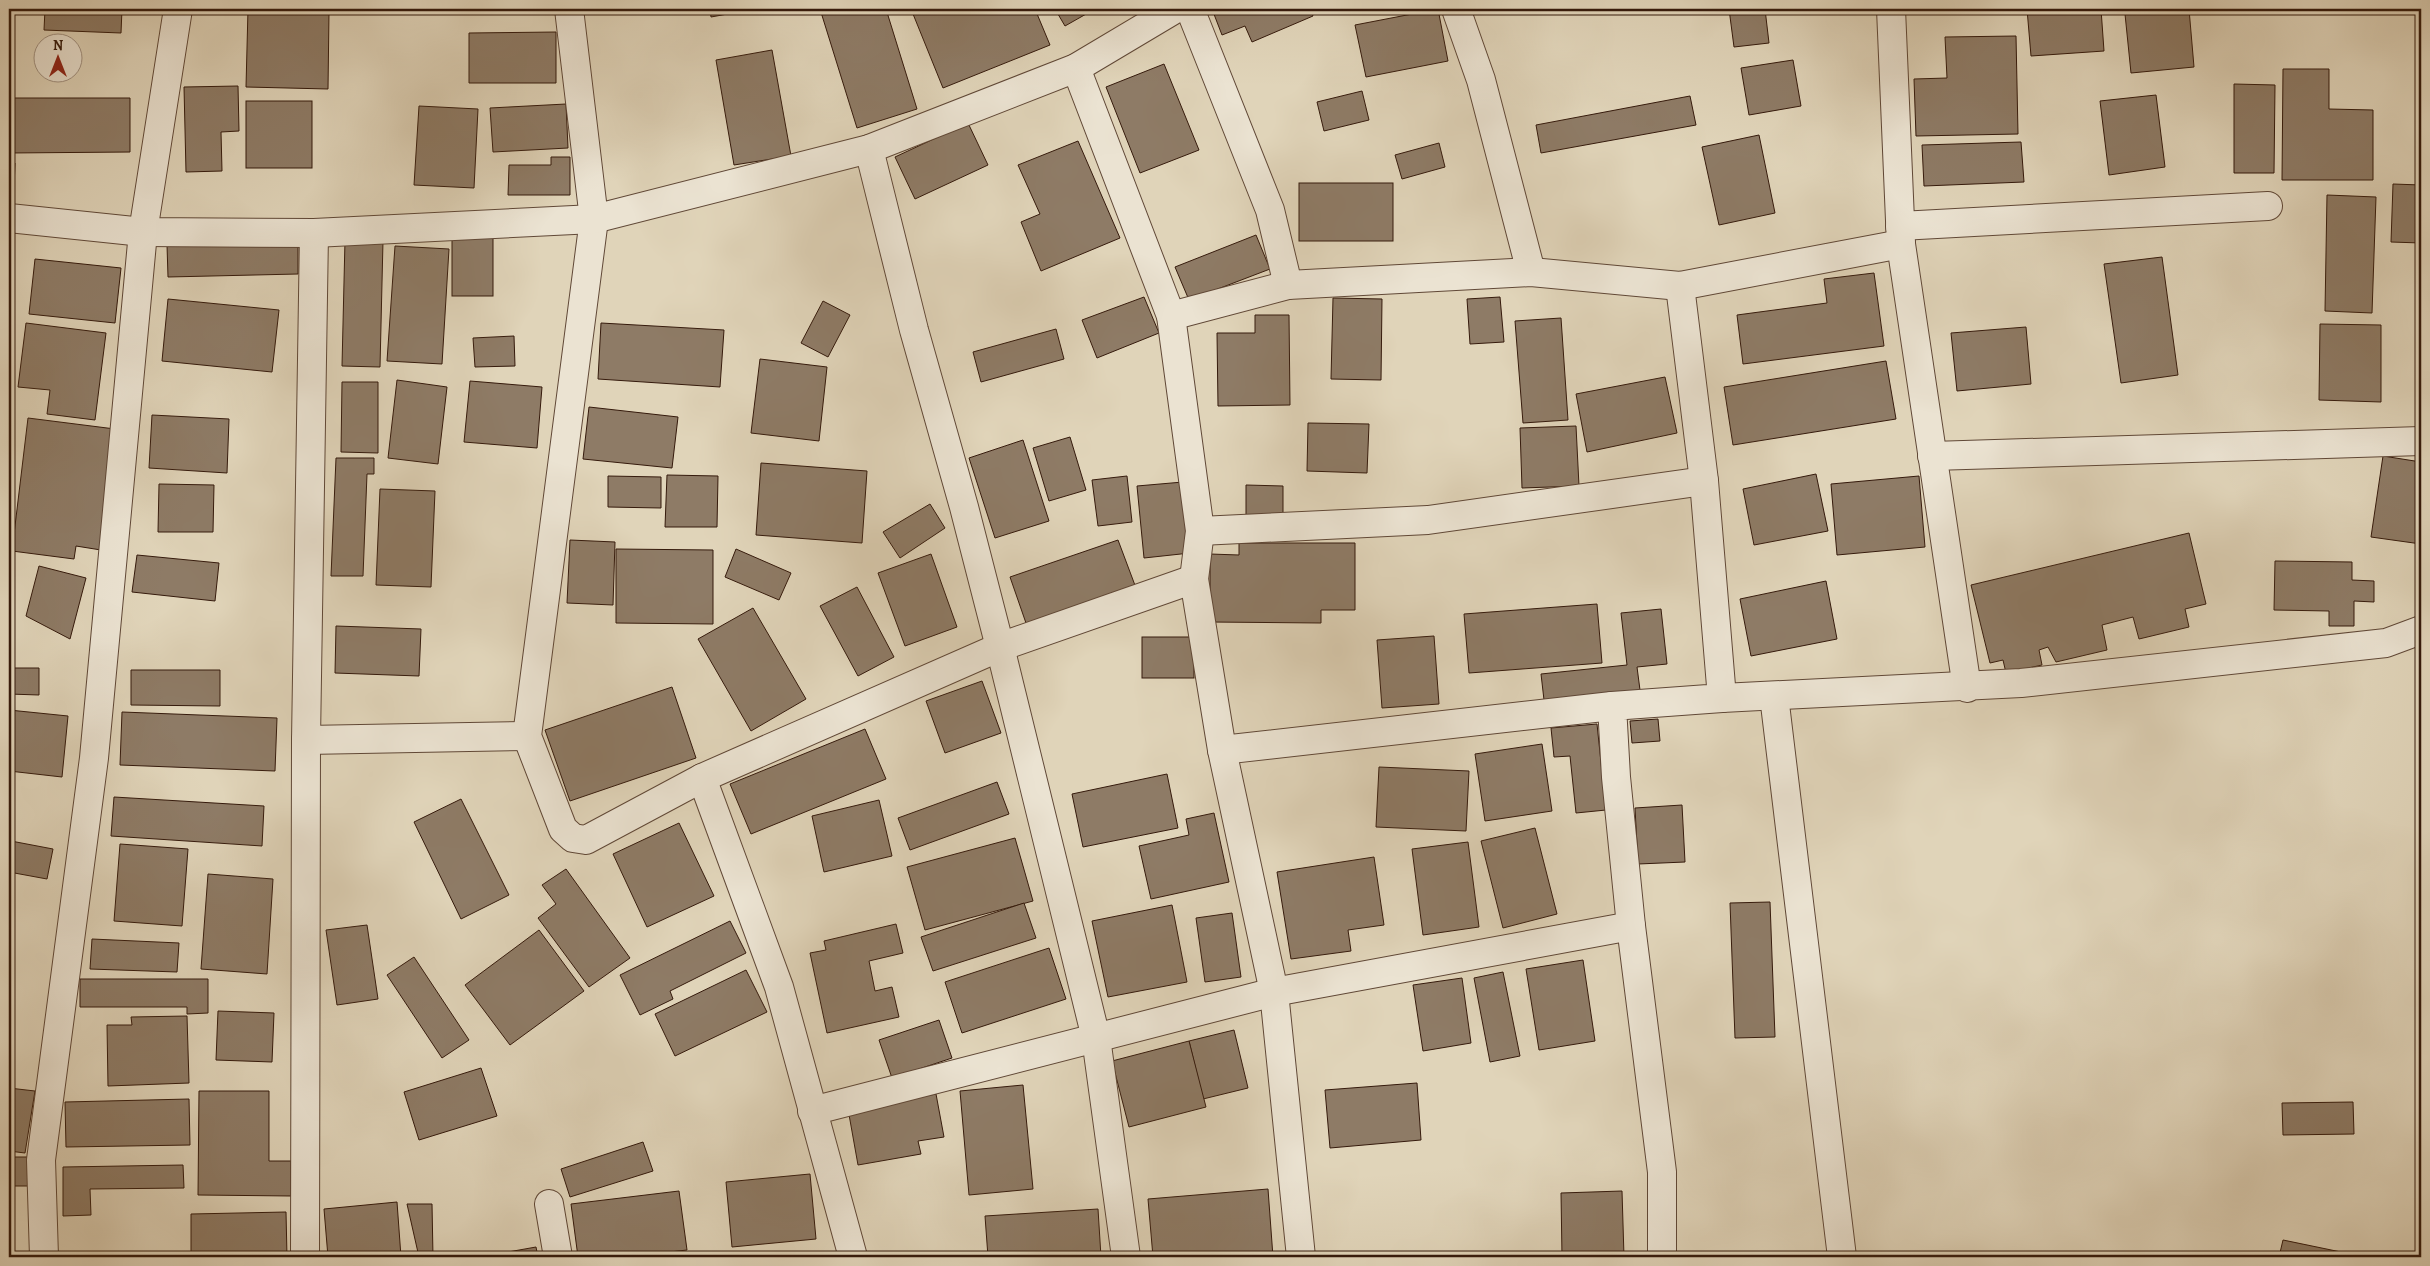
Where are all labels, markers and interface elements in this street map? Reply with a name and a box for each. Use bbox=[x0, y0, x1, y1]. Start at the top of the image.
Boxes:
north arrow bbox=[32, 32, 82, 82]
text: N bbox=[53, 36, 63, 55]

